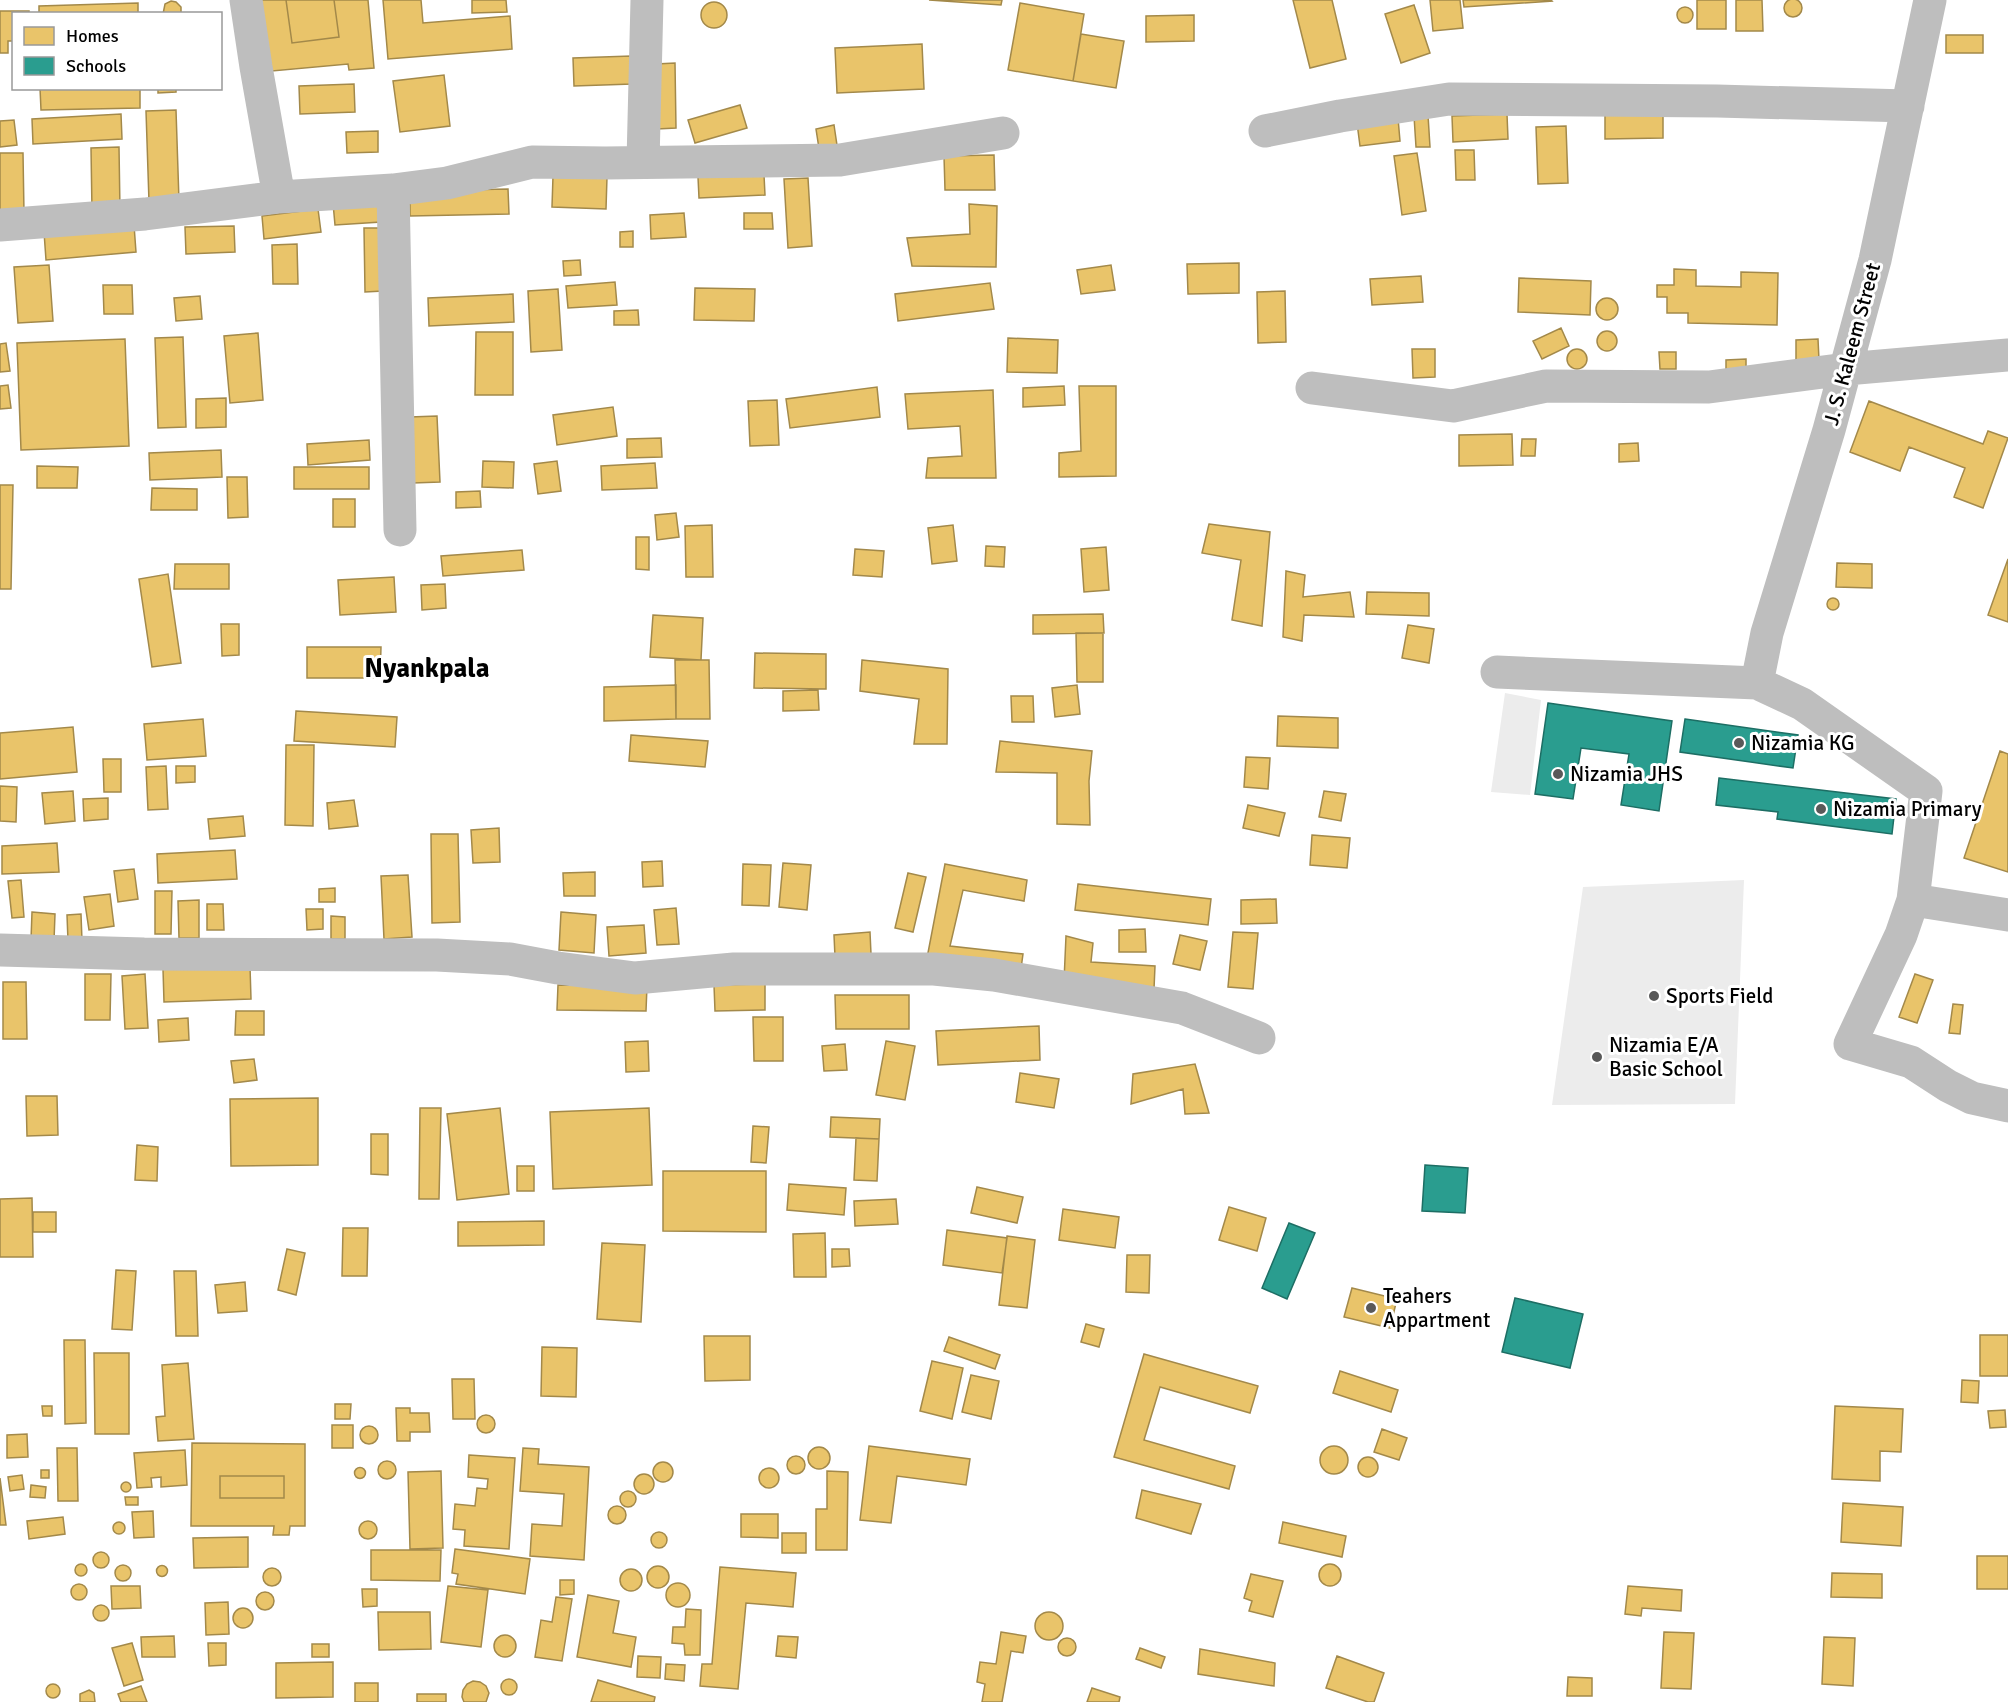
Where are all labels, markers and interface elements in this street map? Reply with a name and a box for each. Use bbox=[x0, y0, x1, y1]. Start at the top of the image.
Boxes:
legend bbox=[12, 12, 222, 90]
text: Homes bbox=[66, 25, 119, 47]
text: Schools bbox=[66, 55, 126, 77]
street label: J. S. Kaleem Street bbox=[1818, 260, 1886, 428]
district label: Nyankpala bbox=[364, 652, 490, 685]
place label: Nizamia KG bbox=[1751, 730, 1855, 756]
marker: Nizamia KG bbox=[1732, 736, 1746, 750]
place label: Nizamia JHS bbox=[1570, 761, 1683, 787]
marker: Nizamia JHS bbox=[1551, 767, 1565, 781]
place label: Nizamia Primary bbox=[1833, 796, 1982, 822]
marker: Nizamia Primary bbox=[1814, 802, 1828, 816]
place label: Sports Field bbox=[1666, 983, 1773, 1009]
marker: Sports Field bbox=[1647, 989, 1661, 1003]
place label: Nizamia E/A Basic School bbox=[1609, 1032, 1723, 1082]
marker: Nizamia E/A Basic School bbox=[1590, 1050, 1604, 1064]
place label: Teahers Appartment bbox=[1383, 1283, 1490, 1333]
marker: Teahers Appartment bbox=[1364, 1301, 1378, 1315]

